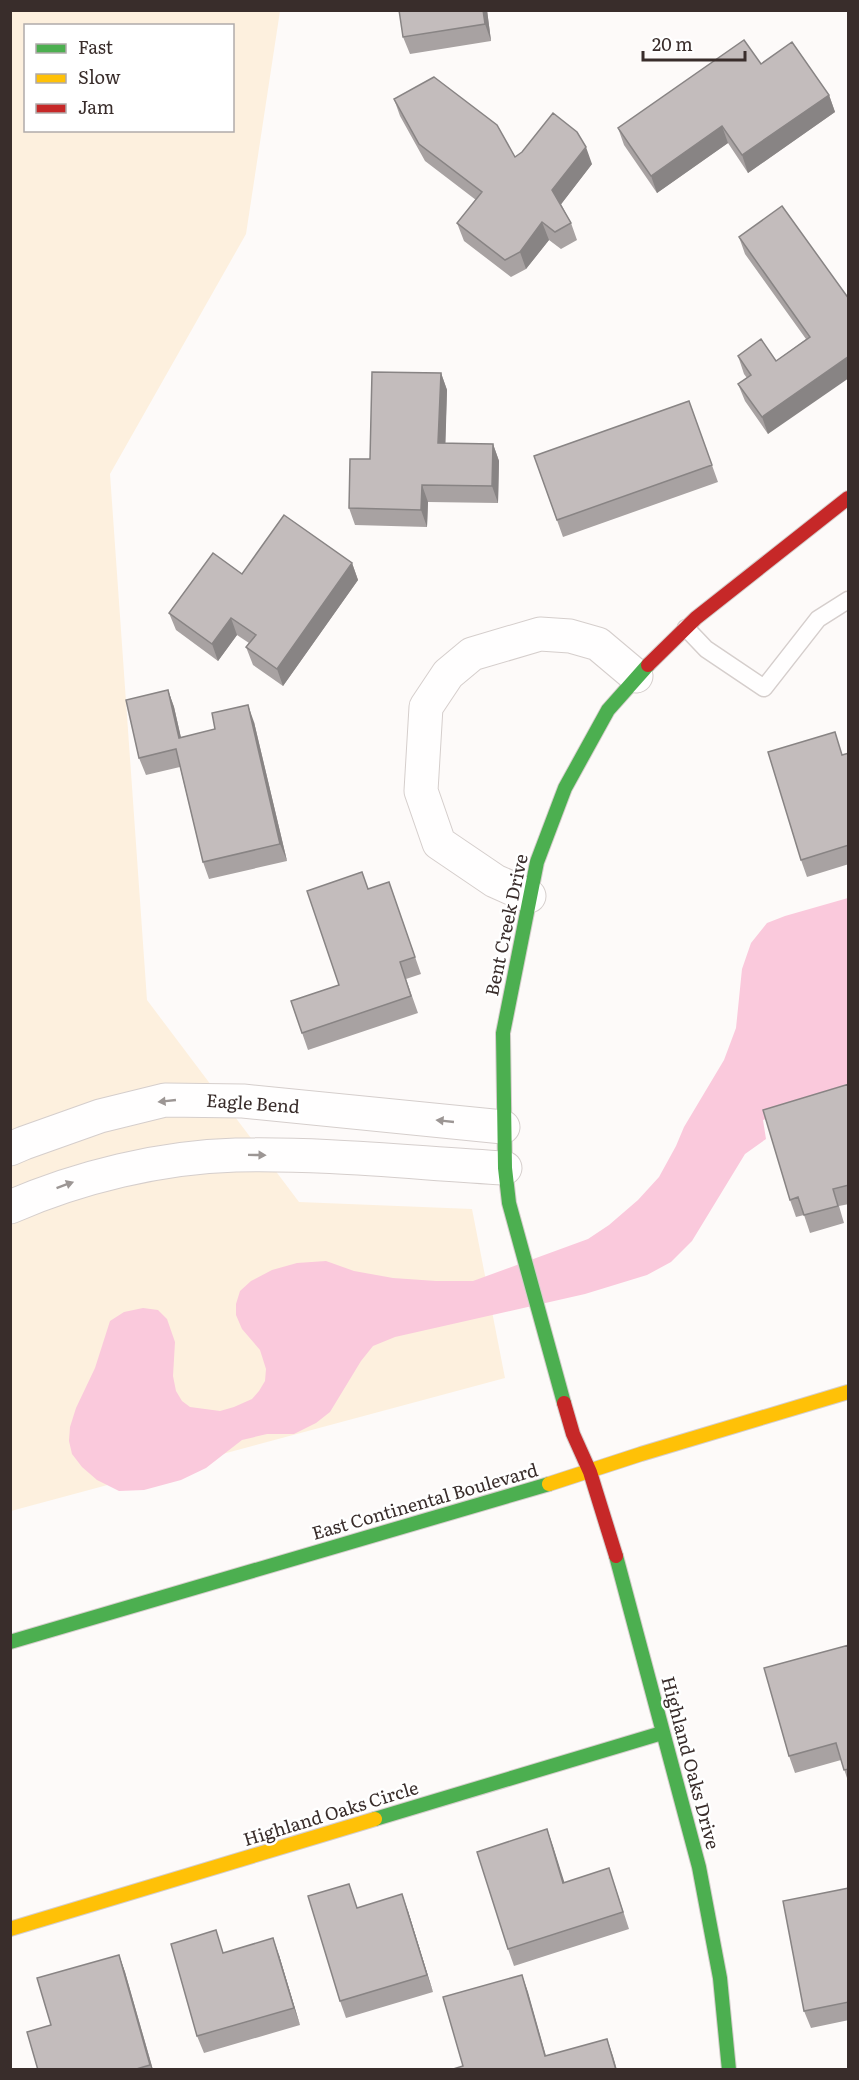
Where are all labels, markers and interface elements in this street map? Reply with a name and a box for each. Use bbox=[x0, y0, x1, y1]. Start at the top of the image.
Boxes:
legend bbox=[24, 24, 234, 132]
scale bar bbox=[643, 24, 745, 62]
text: 20 m bbox=[652, 30, 693, 57]
text: Fast bbox=[78, 33, 114, 60]
text: Slow bbox=[78, 63, 121, 90]
text: Jam bbox=[78, 93, 114, 120]
street label: Bent Creek Drive bbox=[477, 851, 534, 998]
street label: Eagle Bend bbox=[205, 1086, 301, 1119]
one-way arrow bbox=[157, 1096, 176, 1106]
one-way arrow bbox=[435, 1116, 454, 1126]
one-way arrow bbox=[247, 1150, 266, 1160]
one-way arrow bbox=[56, 1180, 74, 1190]
street label: East Continental Boulevard bbox=[308, 1455, 541, 1546]
street label: Highland Oaks Drive bbox=[655, 1673, 728, 1852]
street label: Highland Oaks Circle bbox=[240, 1773, 421, 1852]

